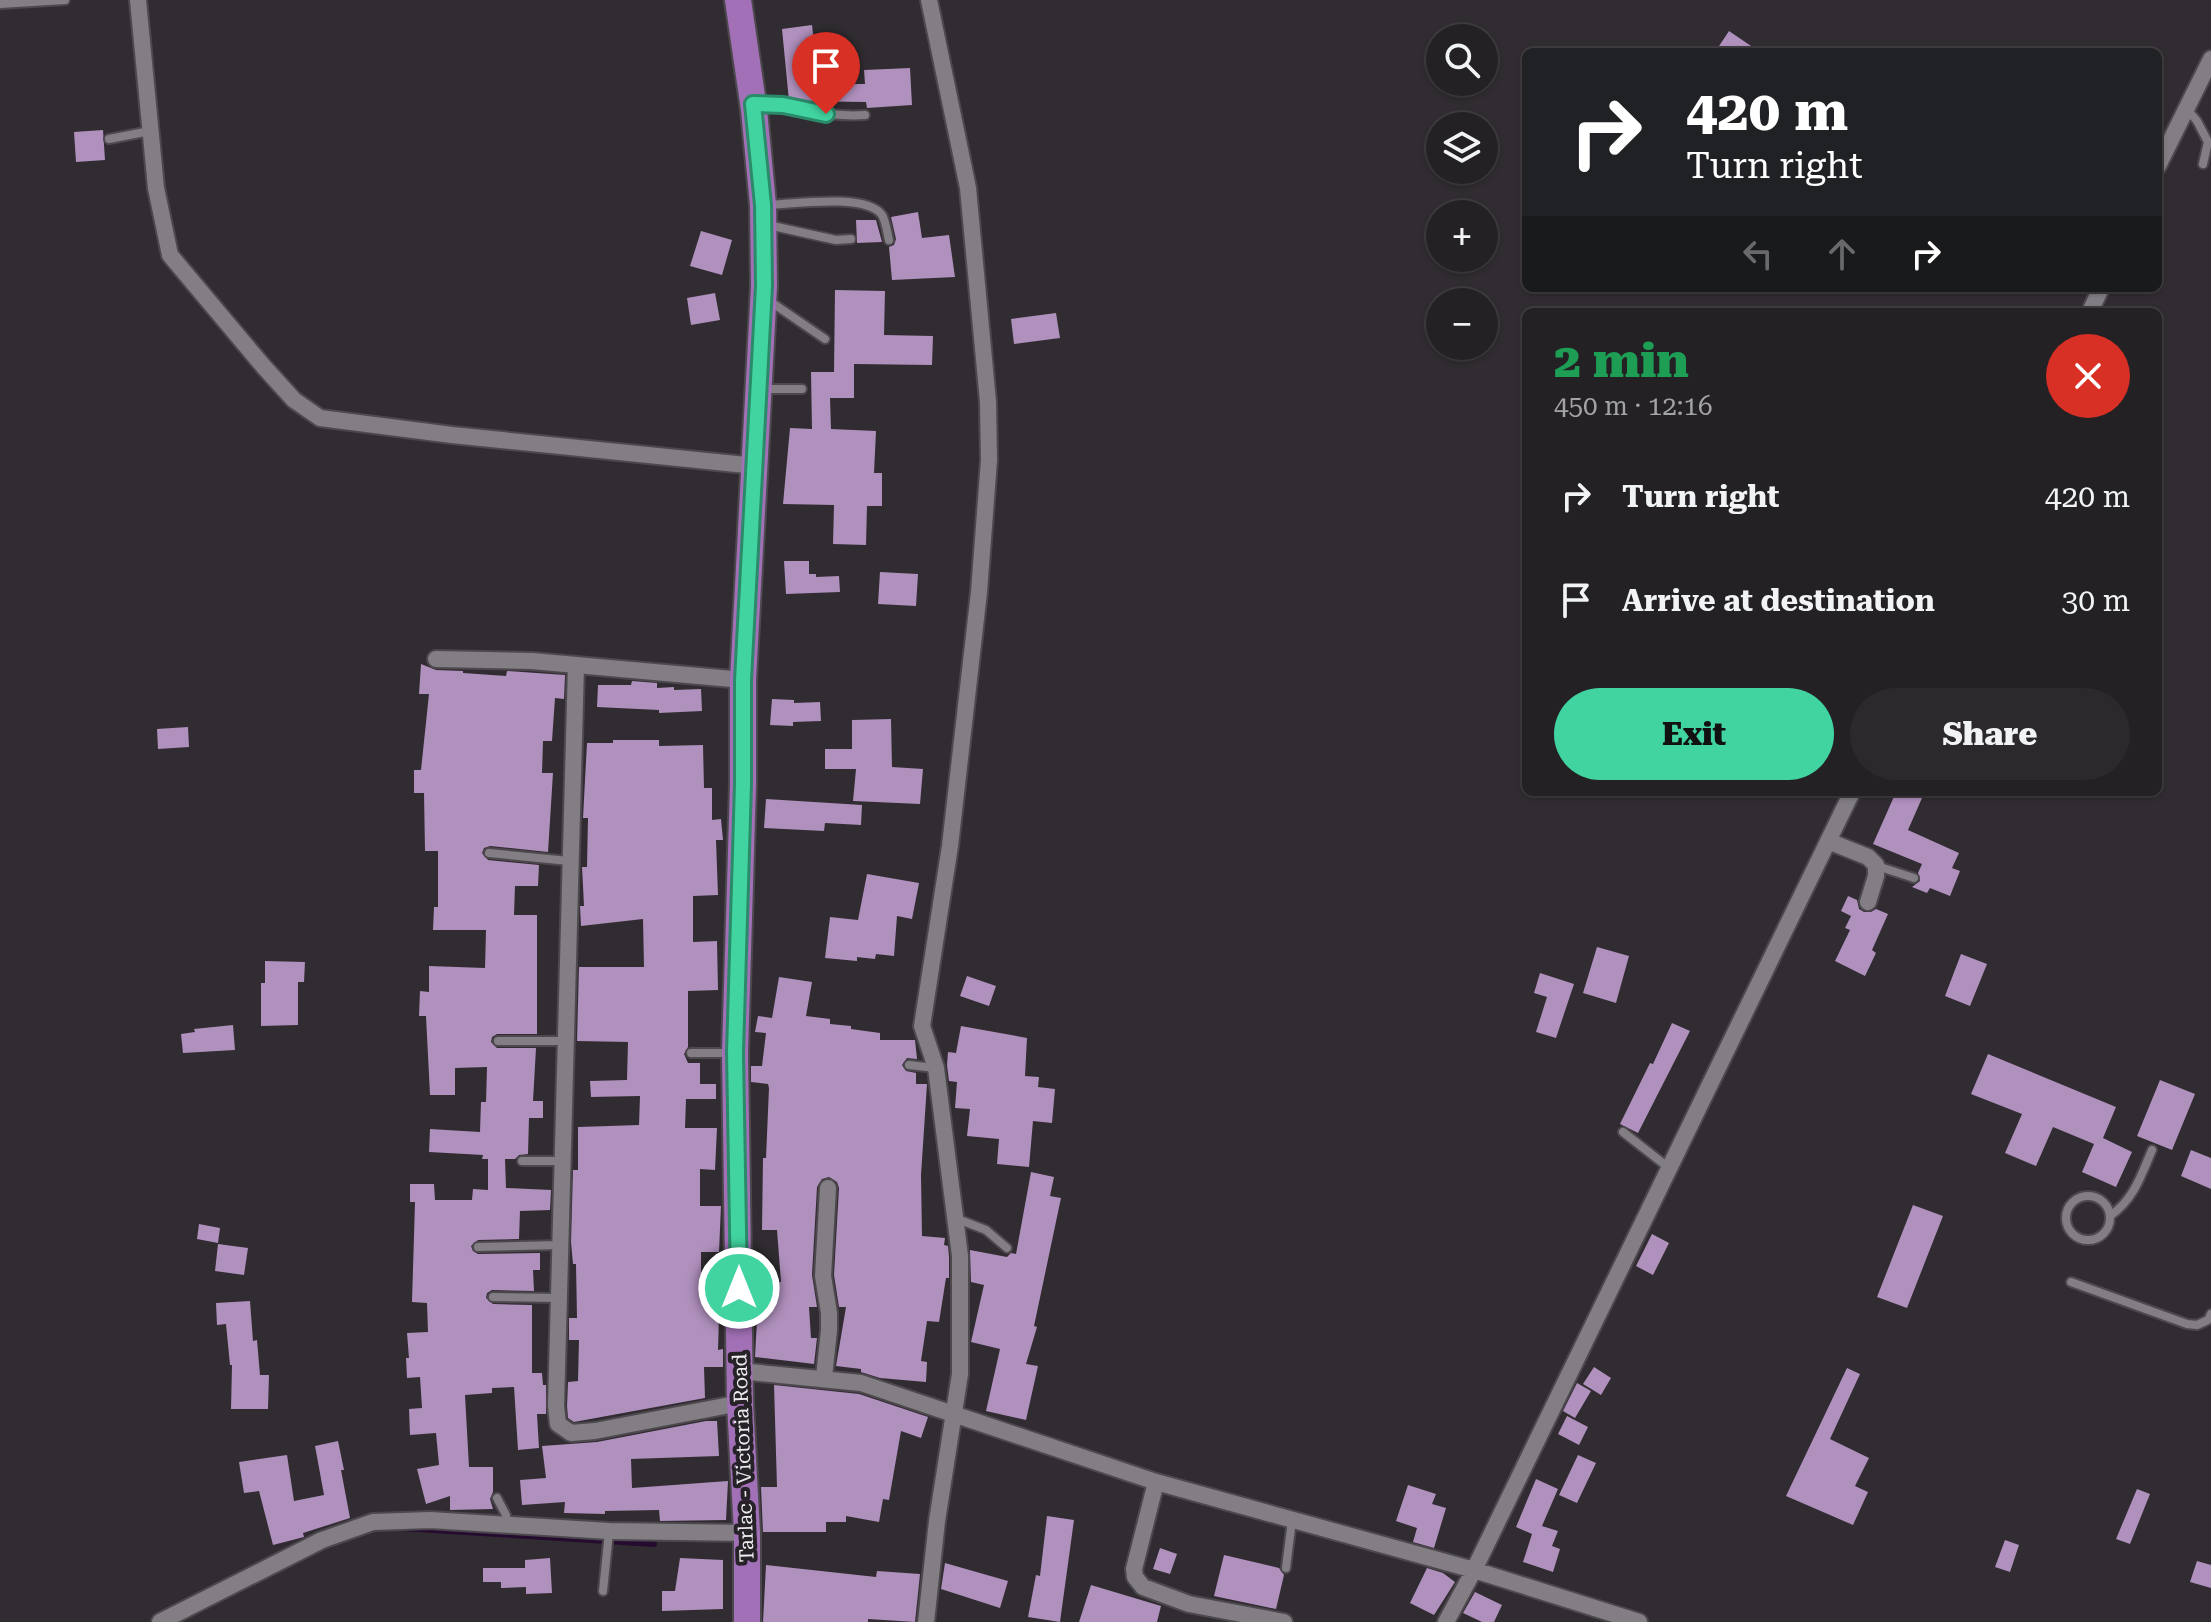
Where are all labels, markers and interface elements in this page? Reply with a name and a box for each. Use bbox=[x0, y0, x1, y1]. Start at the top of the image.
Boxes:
map controls bbox=[1426, 24, 1498, 360]
button: search bbox=[1426, 24, 1498, 96]
pin bbox=[792, 32, 860, 114]
icon: arrive bbox=[804, 44, 848, 88]
text: 420 m bbox=[1686, 78, 1848, 144]
icon: right bbox=[1554, 80, 1658, 184]
button: layers bbox=[1426, 112, 1498, 184]
text: Turn right bbox=[1686, 145, 1863, 187]
button: + bbox=[1426, 200, 1498, 272]
icon: left bbox=[1736, 232, 1780, 276]
icon: ahead bbox=[1820, 232, 1864, 276]
icon: right bbox=[1904, 232, 1948, 276]
button: − bbox=[1426, 288, 1498, 360]
text: 2 min bbox=[1554, 333, 1689, 389]
button: close bbox=[2046, 334, 2130, 418]
text: 450 m · 12:16 bbox=[1554, 391, 1713, 421]
icon: right bbox=[1554, 474, 1598, 518]
text: Turn right bbox=[1622, 479, 1779, 514]
text: 420 m bbox=[2045, 479, 2130, 514]
icon: arrive bbox=[1554, 578, 1598, 622]
text: Arrive at destination bbox=[1622, 583, 1935, 618]
text: 30 m bbox=[2061, 583, 2130, 618]
button: Exit bbox=[1554, 688, 1834, 780]
button: Share bbox=[1850, 688, 2130, 780]
position arrow bbox=[697, 1246, 781, 1330]
street label: Tarlac - Victoria Road bbox=[727, 1353, 759, 1563]

